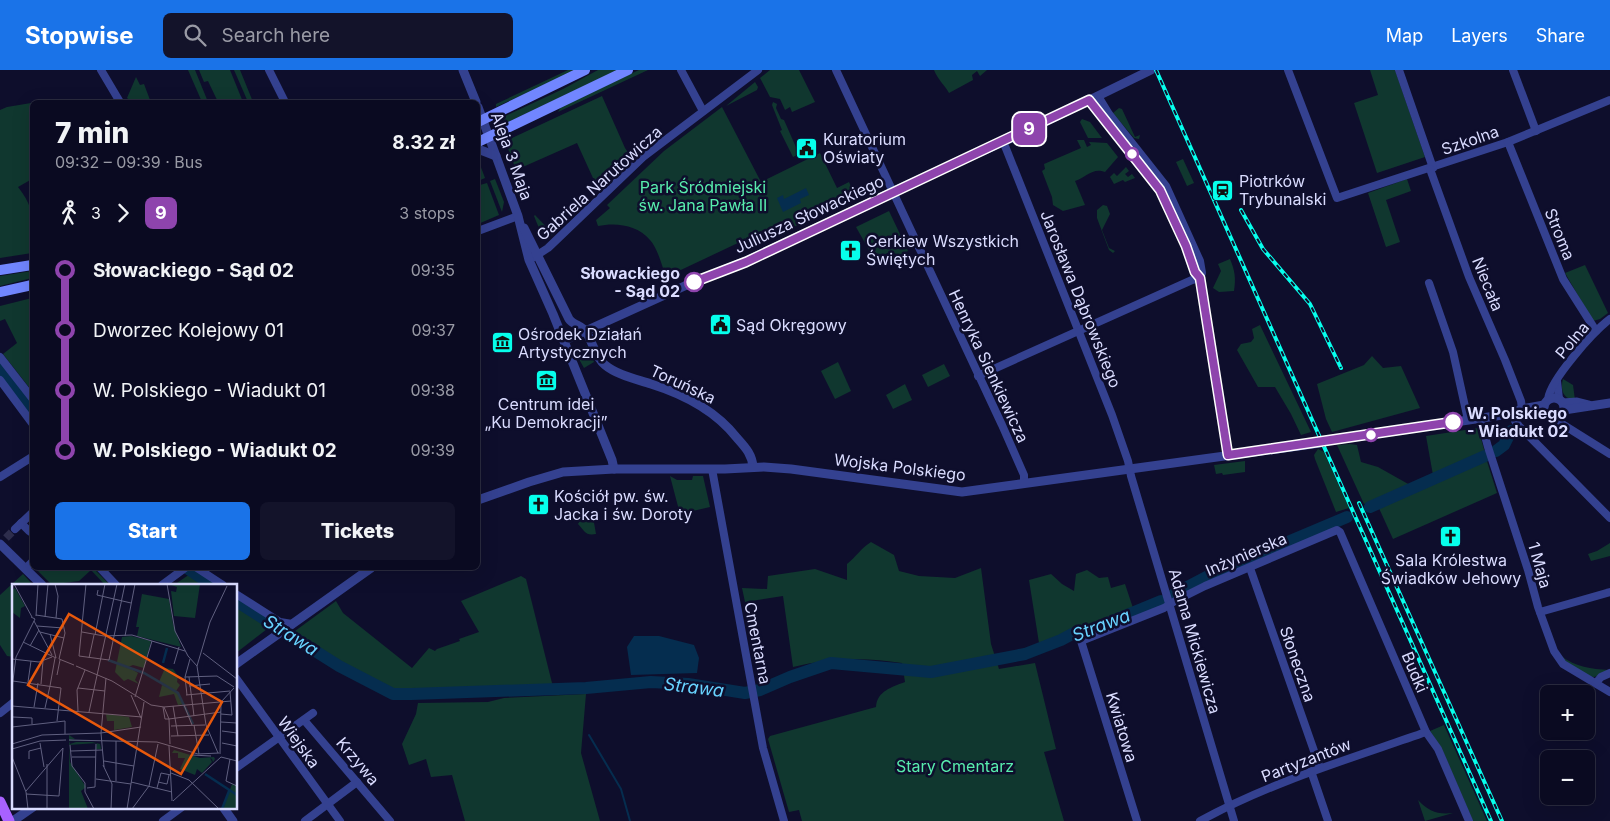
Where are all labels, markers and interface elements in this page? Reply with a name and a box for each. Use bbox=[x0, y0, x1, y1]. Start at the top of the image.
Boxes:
search box bbox=[163, 13, 513, 58]
text: Stopwise bbox=[25, 21, 133, 50]
icon: search bbox=[181, 21, 209, 49]
text: Search here bbox=[221, 24, 330, 47]
text: Map bbox=[1386, 25, 1423, 46]
text: Layers bbox=[1451, 25, 1508, 46]
text: Share bbox=[1536, 25, 1585, 46]
street label: Aleja 3 Maja bbox=[487, 109, 537, 203]
line badge: 9 bbox=[1013, 113, 1045, 145]
text: 7 min bbox=[55, 116, 129, 150]
text: 9 bbox=[1023, 118, 1035, 139]
street label: Gabriela Narutowicza bbox=[532, 121, 666, 245]
street label: Szkolna bbox=[1439, 121, 1501, 159]
place label: Kuratorium Oświaty bbox=[823, 129, 906, 167]
text: 8.32 zł bbox=[392, 131, 455, 154]
public building icon: Kuratorium Oświaty bbox=[795, 136, 819, 160]
unlabelled marker bbox=[1125, 147, 1139, 161]
text: 09:32 – 09:39 · Bus bbox=[55, 152, 203, 172]
street label: Juliusza Słowackiego bbox=[731, 171, 887, 257]
place label: Piotrków Trybunalski bbox=[1239, 171, 1326, 209]
park label: Park Śródmiejski św. Jana Pawła II bbox=[639, 177, 767, 215]
station icon: Piotrków Trybunalski bbox=[1211, 178, 1235, 202]
icon: walk bbox=[55, 199, 83, 227]
icon: forward bbox=[109, 199, 137, 227]
text: 9 bbox=[155, 202, 167, 223]
text: 3 bbox=[91, 203, 101, 223]
text: 3 stops bbox=[399, 203, 455, 223]
street label: Stroma bbox=[1541, 205, 1579, 263]
street label: Jarosława Dąbrowskiego bbox=[1036, 207, 1126, 391]
place label: Cerkiew Wszystkich Świętych bbox=[866, 231, 1019, 269]
church icon: Cerkiew Wszystkich Świętych bbox=[838, 238, 862, 262]
street label: Niecała bbox=[1468, 254, 1508, 314]
text: Słowackiego - Sąd 02 bbox=[93, 259, 294, 282]
text: 09:35 bbox=[411, 260, 455, 280]
place label: Słowackiego - Sąd 02 bbox=[580, 263, 680, 301]
marker: Słowackiego - Sąd 02 bbox=[684, 272, 704, 292]
street label: Henryka Sienkiewicza bbox=[945, 286, 1033, 446]
public building icon: Sąd Okręgowy bbox=[708, 313, 732, 337]
place label: Sąd Okręgowy bbox=[736, 315, 847, 335]
street label: Polna bbox=[1551, 317, 1593, 363]
text: Dworzec Kolejowy 01 bbox=[93, 319, 284, 342]
text: 09:37 bbox=[411, 320, 455, 340]
place label: Ośrodek Działań Artystycznych bbox=[518, 324, 642, 362]
museum icon: Ośrodek Działań Artystycznych bbox=[490, 331, 514, 355]
street label: Toruńska bbox=[647, 360, 719, 408]
museum icon: Centrum idei „Ku Demokracji” bbox=[534, 368, 558, 392]
text: W. Polskiego - Wiadukt 01 bbox=[93, 379, 326, 402]
text: 09:38 bbox=[411, 380, 455, 400]
place label: Centrum idei „Ku Demokracji” bbox=[484, 394, 608, 432]
place label: W. Polskiego - Wiadukt 02 bbox=[1467, 403, 1568, 441]
marker: W. Polskiego - Wiadukt 02 bbox=[1443, 412, 1463, 432]
unlabelled marker bbox=[1364, 428, 1378, 442]
text: W. Polskiego - Wiadukt 02 bbox=[93, 439, 337, 462]
text: 09:39 bbox=[411, 440, 455, 460]
street label: Wojska Polskiego bbox=[833, 449, 967, 485]
place label: Kościół pw. św. Jacka i św. Doroty bbox=[554, 486, 692, 524]
church icon: Kościół pw. św. Jacka i św. Doroty bbox=[526, 493, 550, 517]
button: Start bbox=[55, 502, 250, 560]
button: Tickets bbox=[260, 502, 455, 560]
church icon: Sala Królestwa Świadków Jehowy bbox=[1439, 524, 1463, 548]
street label: Inżynierska bbox=[1202, 528, 1290, 580]
street label: 1 Maja bbox=[1524, 540, 1556, 590]
place label: Sala Królestwa Świadków Jehowy bbox=[1381, 550, 1521, 588]
street label: Adama Mickiewicza bbox=[1165, 566, 1225, 716]
inset map bbox=[12, 584, 238, 808]
street label: Cmentarna bbox=[740, 600, 776, 686]
water label: Strawa bbox=[1069, 604, 1133, 646]
water label: Strawa bbox=[260, 610, 322, 660]
street label: Słoneczna bbox=[1276, 624, 1320, 704]
street label: Budki bbox=[1398, 649, 1432, 695]
water label: Strawa bbox=[663, 673, 725, 701]
map controls bbox=[1540, 685, 1595, 805]
button: + bbox=[1540, 685, 1595, 740]
street label: Kwiatowa bbox=[1102, 690, 1142, 764]
street label: Wiejska bbox=[274, 712, 324, 772]
street label: Krzywa bbox=[332, 733, 384, 789]
street label: Partyzantów bbox=[1258, 734, 1354, 786]
button: − bbox=[1540, 750, 1595, 805]
park label: Stary Cmentarz bbox=[896, 756, 1014, 776]

